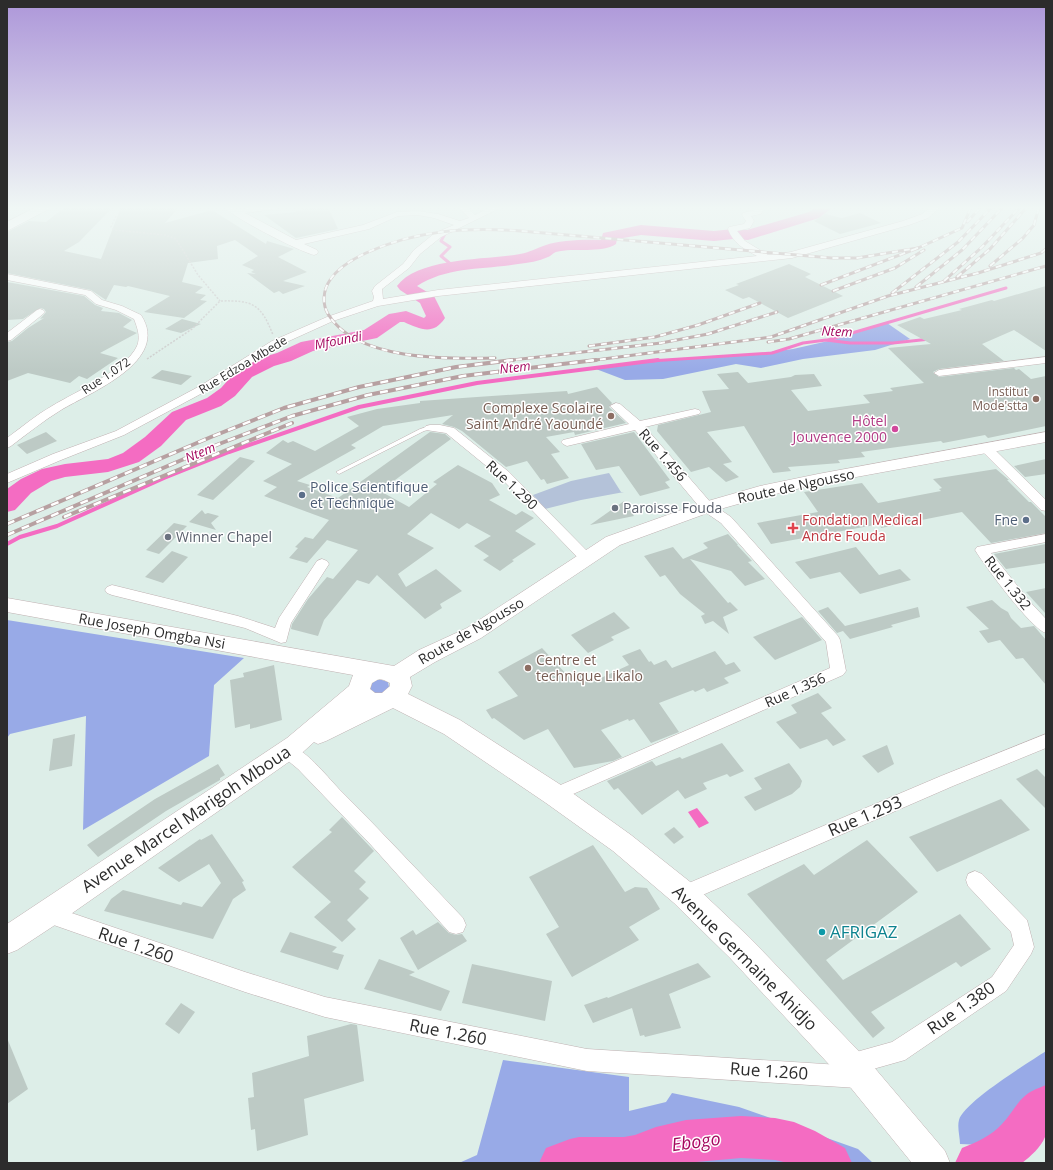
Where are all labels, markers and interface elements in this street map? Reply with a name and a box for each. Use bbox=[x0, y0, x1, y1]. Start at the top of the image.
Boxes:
water label: Ntem bbox=[821, 321, 853, 341]
water label: Mfoundi bbox=[313, 326, 364, 353]
street label: Rue Edzoa Mbede bbox=[195, 331, 290, 398]
street label: Rue 1.072 bbox=[78, 353, 133, 398]
water label: Ntem bbox=[498, 356, 532, 378]
place label: Institut Mode'stta bbox=[972, 383, 1028, 414]
marker: Institut Mode'stta bbox=[1031, 394, 1041, 404]
place label: Complexe Scolaire Saint André Yaoundé bbox=[466, 398, 603, 433]
marker: Complexe Scolaire Saint André Yaoundé bbox=[606, 411, 616, 421]
place label: Hôtel Jouvence 2000 bbox=[791, 411, 887, 446]
street label: Rue 1.456 bbox=[635, 424, 692, 485]
marker: Hôtel Jouvence 2000 bbox=[890, 424, 900, 434]
water label: Ntem bbox=[182, 438, 218, 466]
street label: Rue 1.290 bbox=[482, 456, 542, 514]
street label: Route de Ngousso bbox=[736, 464, 856, 507]
place label: Police Scientifique et Technique bbox=[310, 477, 428, 512]
marker: Police Scientifique et Technique bbox=[297, 490, 307, 500]
place label: Paroisse Fouda bbox=[623, 498, 722, 517]
marker: Paroisse Fouda bbox=[610, 503, 620, 513]
place label: Fondation Medical Andre Fouda bbox=[802, 510, 922, 545]
place label: Fne bbox=[994, 510, 1018, 529]
marker: Fne bbox=[1021, 515, 1031, 525]
marker: Fondation Medical Andre Fouda bbox=[787, 522, 799, 534]
place label: Winner Chapel bbox=[176, 527, 272, 546]
marker: Winner Chapel bbox=[163, 532, 173, 542]
street label: Rue 1.332 bbox=[981, 552, 1036, 614]
street label: Route de Ngousso bbox=[414, 593, 527, 669]
street label: Rue Joseph Omgba Nsi bbox=[77, 608, 227, 653]
place label: Centre et technique Likalo bbox=[536, 650, 643, 685]
marker: Centre et technique Likalo bbox=[523, 663, 533, 673]
street label: Rue 1.356 bbox=[762, 668, 828, 711]
street label: Avenue Marcel Marigoh Mboua bbox=[77, 740, 295, 897]
street label: Rue 1.293 bbox=[824, 790, 905, 841]
street label: Avenue Germaine Ahidjo bbox=[668, 880, 823, 1035]
place label: AFRIGAZ bbox=[830, 920, 898, 943]
street label: Rue 1.260 bbox=[95, 921, 177, 968]
marker: AFRIGAZ bbox=[817, 927, 827, 937]
street label: Rue 1.380 bbox=[922, 976, 999, 1039]
street label: Rue 1.260 bbox=[408, 1013, 489, 1050]
street label: Rue 1.260 bbox=[729, 1056, 809, 1085]
water label: Ebogo bbox=[670, 1126, 722, 1156]

